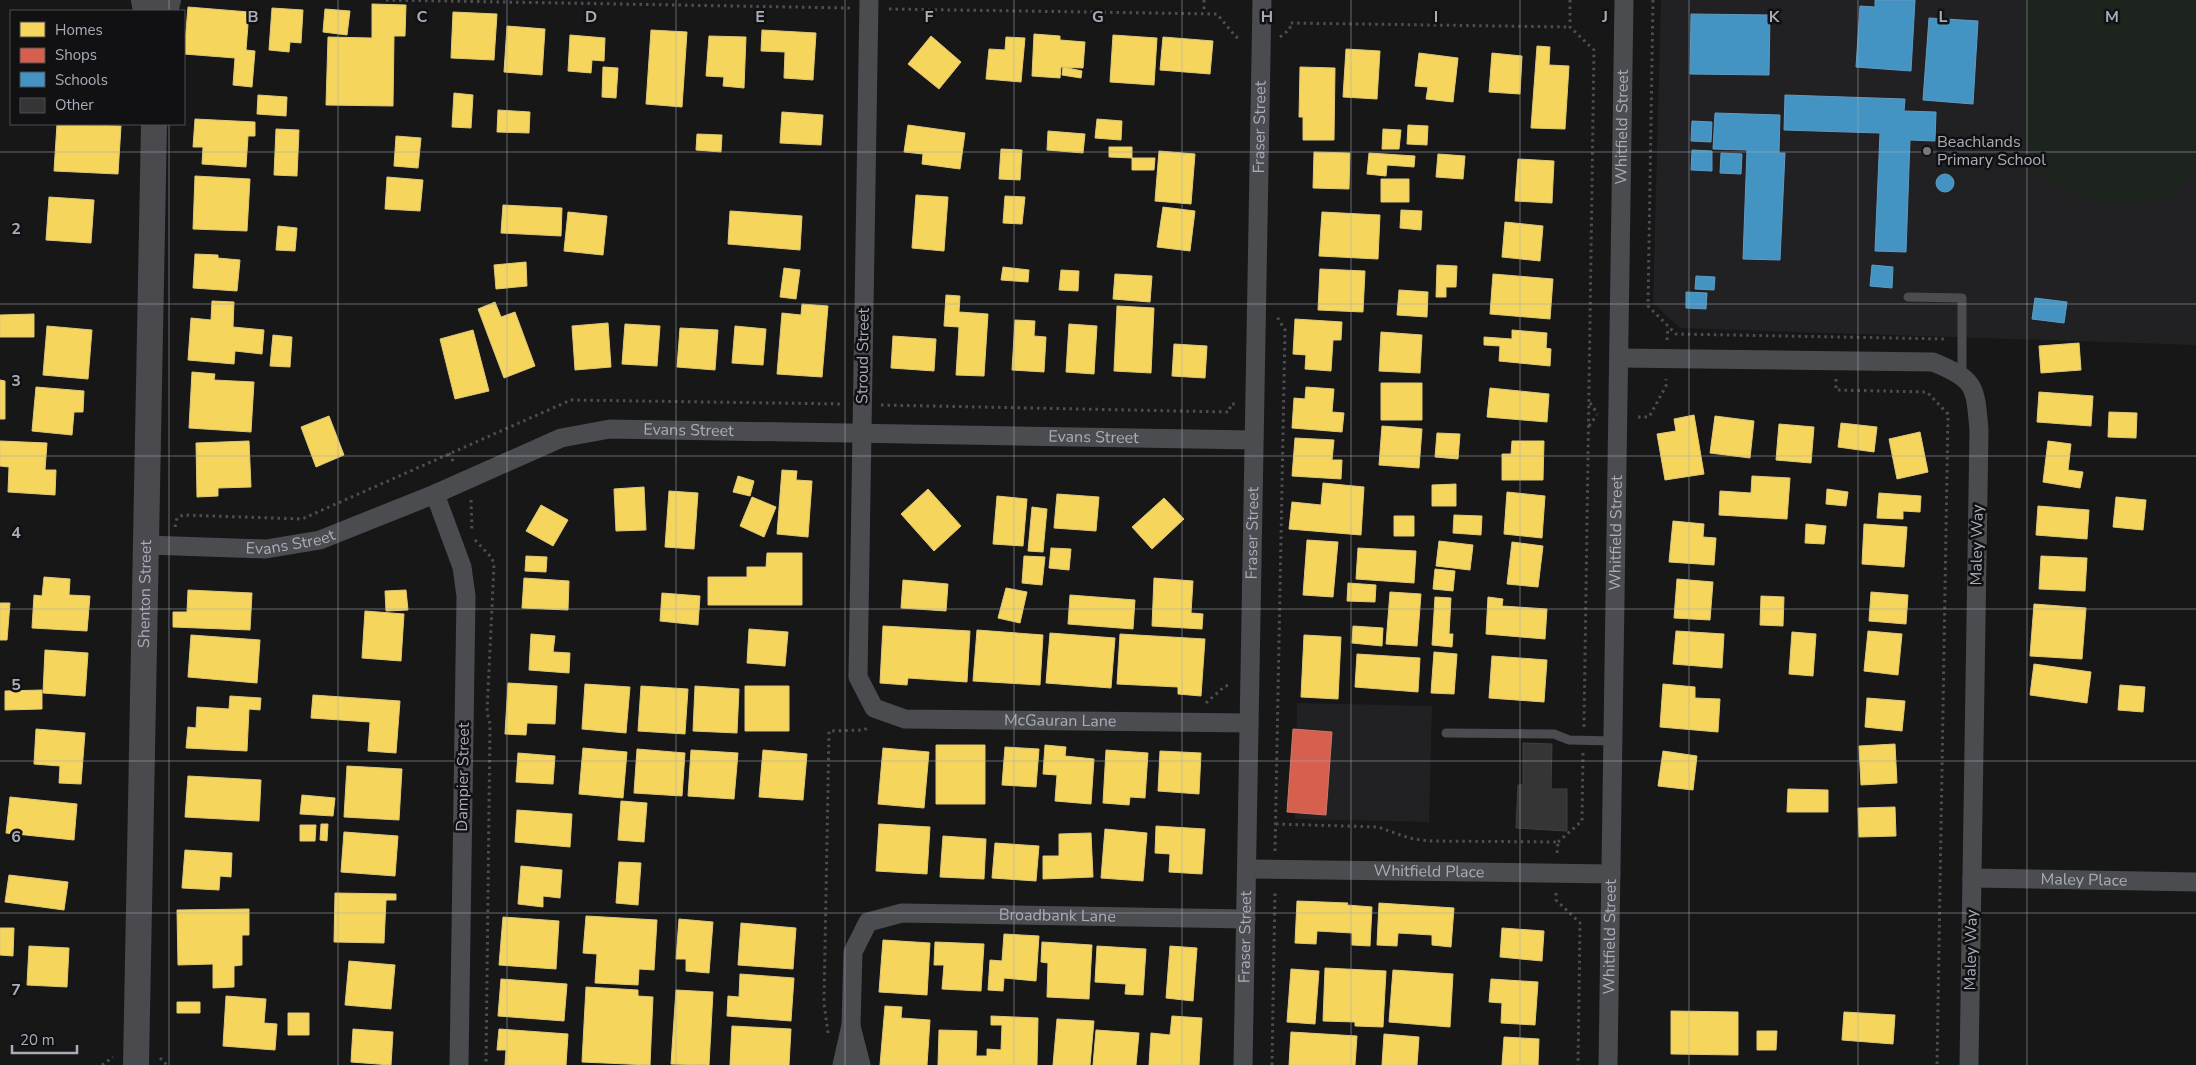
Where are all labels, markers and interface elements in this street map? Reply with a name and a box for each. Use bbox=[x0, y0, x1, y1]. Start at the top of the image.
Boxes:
text: B bbox=[247, 6, 259, 28]
text: C bbox=[417, 6, 428, 28]
text: D bbox=[585, 6, 597, 28]
text: E bbox=[755, 6, 765, 28]
text: F bbox=[925, 6, 934, 28]
text: G bbox=[1092, 6, 1104, 28]
text: H bbox=[1261, 6, 1273, 28]
text: I bbox=[1434, 6, 1438, 28]
text: J bbox=[1601, 6, 1608, 28]
text: K bbox=[1769, 6, 1781, 28]
text: L bbox=[1939, 6, 1948, 28]
text: M bbox=[2105, 6, 2119, 28]
legend bbox=[10, 10, 185, 125]
text: Homes bbox=[55, 20, 103, 40]
text: Shops bbox=[55, 45, 97, 65]
street label: Whitfield Street bbox=[1610, 69, 1634, 185]
text: Schools bbox=[55, 70, 108, 90]
street label: Fraser Street bbox=[1248, 80, 1272, 174]
text: Other bbox=[55, 95, 94, 115]
place label: Beachlands Primary School bbox=[1937, 131, 2046, 171]
marker: Beachlands Primary School bbox=[1921, 145, 1933, 157]
text: 2 bbox=[11, 218, 21, 240]
street label: Stroud Street bbox=[851, 307, 875, 404]
text: 3 bbox=[11, 370, 21, 392]
street label: Evans Street bbox=[643, 419, 734, 442]
street label: Evans Street bbox=[1048, 426, 1139, 449]
street label: Whitfield Street bbox=[1604, 475, 1628, 591]
street label: Fraser Street bbox=[1241, 486, 1264, 580]
street label: Maley Way bbox=[1965, 504, 1989, 586]
text: 4 bbox=[11, 522, 21, 544]
street label: Evans Street bbox=[245, 524, 339, 560]
street label: Shenton Street bbox=[133, 540, 157, 648]
text: 5 bbox=[11, 674, 21, 696]
street label: McGauran Lane bbox=[1004, 709, 1116, 732]
street label: Dampier Street bbox=[451, 722, 475, 832]
text: 6 bbox=[11, 826, 21, 848]
street label: Whitfield Place bbox=[1373, 860, 1485, 883]
street label: Maley Place bbox=[2040, 868, 2128, 892]
street label: Whitfield Street bbox=[1598, 879, 1622, 995]
street label: Fraser Street bbox=[1233, 890, 1257, 983]
street label: Broadbank Lane bbox=[999, 904, 1116, 928]
street label: Maley Way bbox=[1959, 909, 1983, 991]
text: 7 bbox=[11, 979, 21, 1001]
scale bar bbox=[12, 1022, 78, 1054]
text: 20 m bbox=[20, 1030, 55, 1050]

